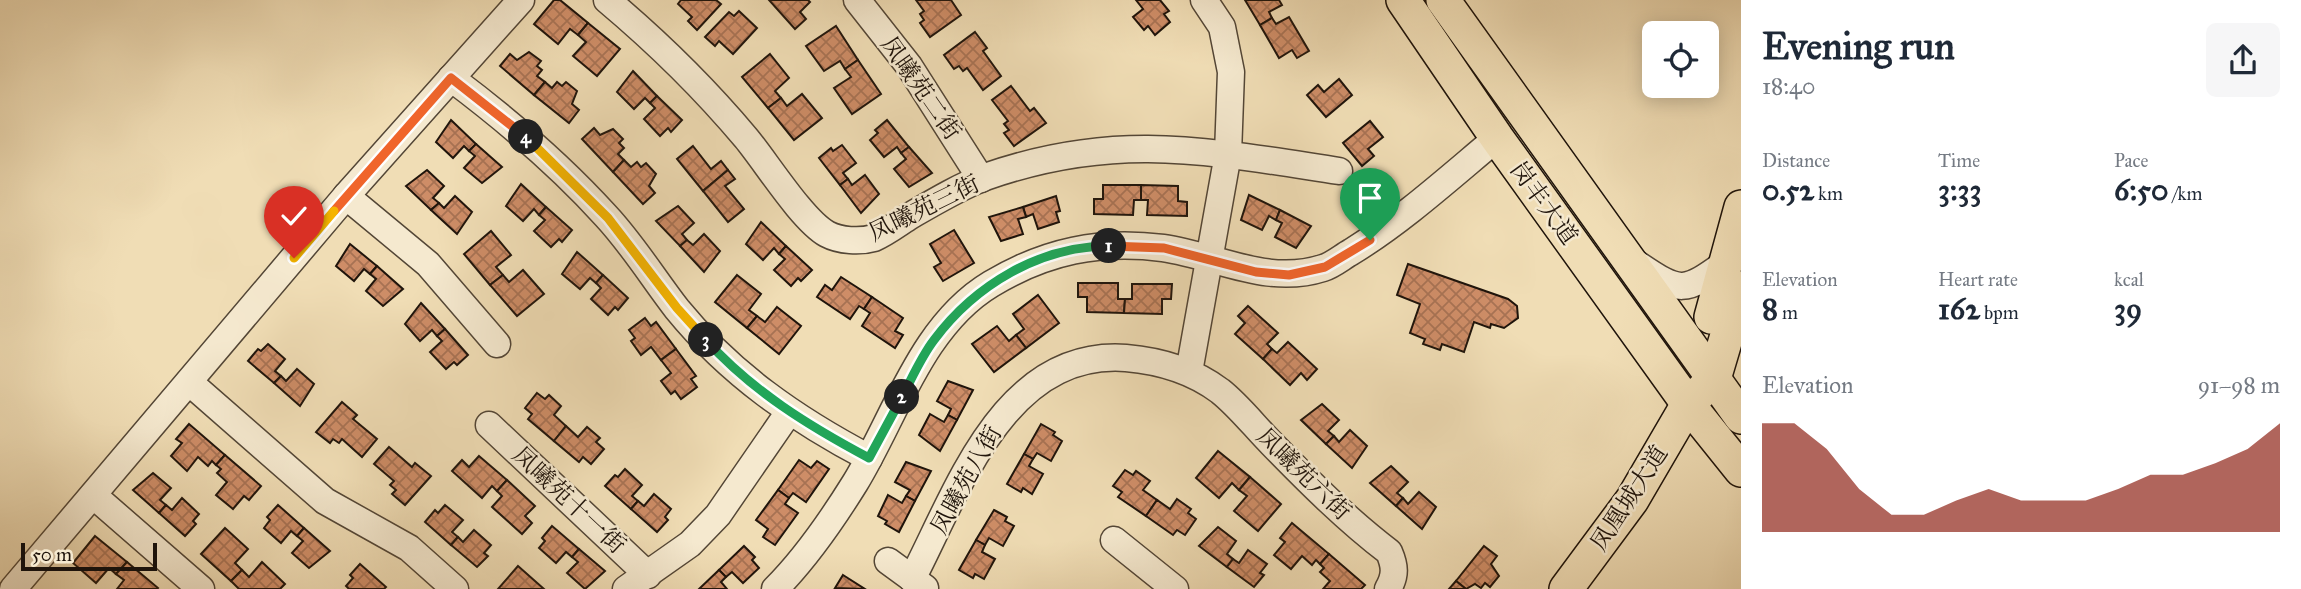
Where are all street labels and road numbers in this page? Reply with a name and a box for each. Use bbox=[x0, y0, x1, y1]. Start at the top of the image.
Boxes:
street label: 凤曦苑二街 bbox=[874, 30, 968, 146]
street label: 岗丰大道 bbox=[1504, 155, 1584, 251]
street label: 凤曦苑三街 bbox=[863, 168, 985, 248]
street label: 凤曦苑八街 bbox=[924, 420, 1008, 540]
street label: 凤曦苑六街 bbox=[1250, 422, 1358, 526]
street label: 凤曦苑十一街 bbox=[506, 440, 632, 560]
street label: 凤凰城大道 bbox=[1584, 440, 1674, 556]

